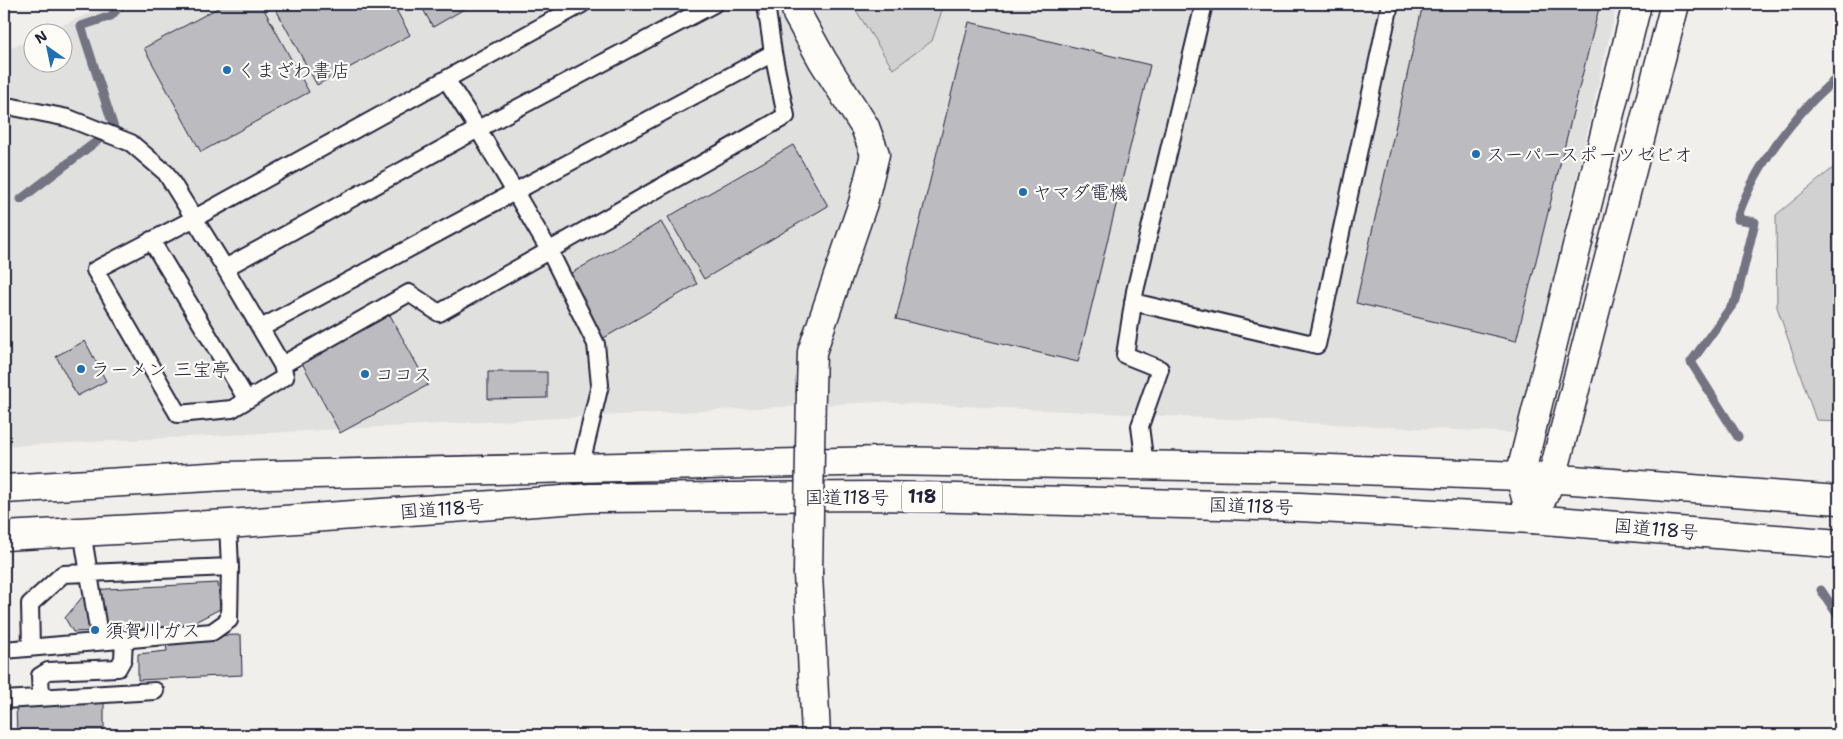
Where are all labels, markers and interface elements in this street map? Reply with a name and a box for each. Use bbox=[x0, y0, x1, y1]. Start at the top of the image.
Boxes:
north arrow bbox=[22, 22, 72, 72]
text: N bbox=[31, 27, 50, 48]
place label: くまざわ書店 bbox=[237, 58, 350, 83]
marker: くまざわ書店 bbox=[221, 64, 233, 76]
place label: スーパースポーツゼビオ bbox=[1486, 142, 1693, 167]
marker: スーパースポーツゼビオ bbox=[1470, 148, 1482, 160]
place label: ヤマダ電機 bbox=[1033, 180, 1128, 205]
marker: ヤマダ電機 bbox=[1017, 186, 1029, 198]
place label: ラーメン 三宝亭 bbox=[91, 357, 230, 382]
place label: ココス bbox=[375, 362, 432, 387]
marker: ラーメン 三宝亭 bbox=[75, 363, 87, 375]
marker: ココス bbox=[359, 368, 371, 380]
road number: 118 bbox=[902, 482, 942, 512]
street label: 国道118号 bbox=[804, 485, 890, 510]
street label: 国道118号 bbox=[1208, 492, 1294, 520]
street label: 国道118号 bbox=[399, 494, 485, 524]
street label: 国道118号 bbox=[1612, 513, 1700, 545]
place label: 須賀川ガス bbox=[105, 618, 200, 643]
marker: 須賀川ガス bbox=[89, 624, 101, 636]

